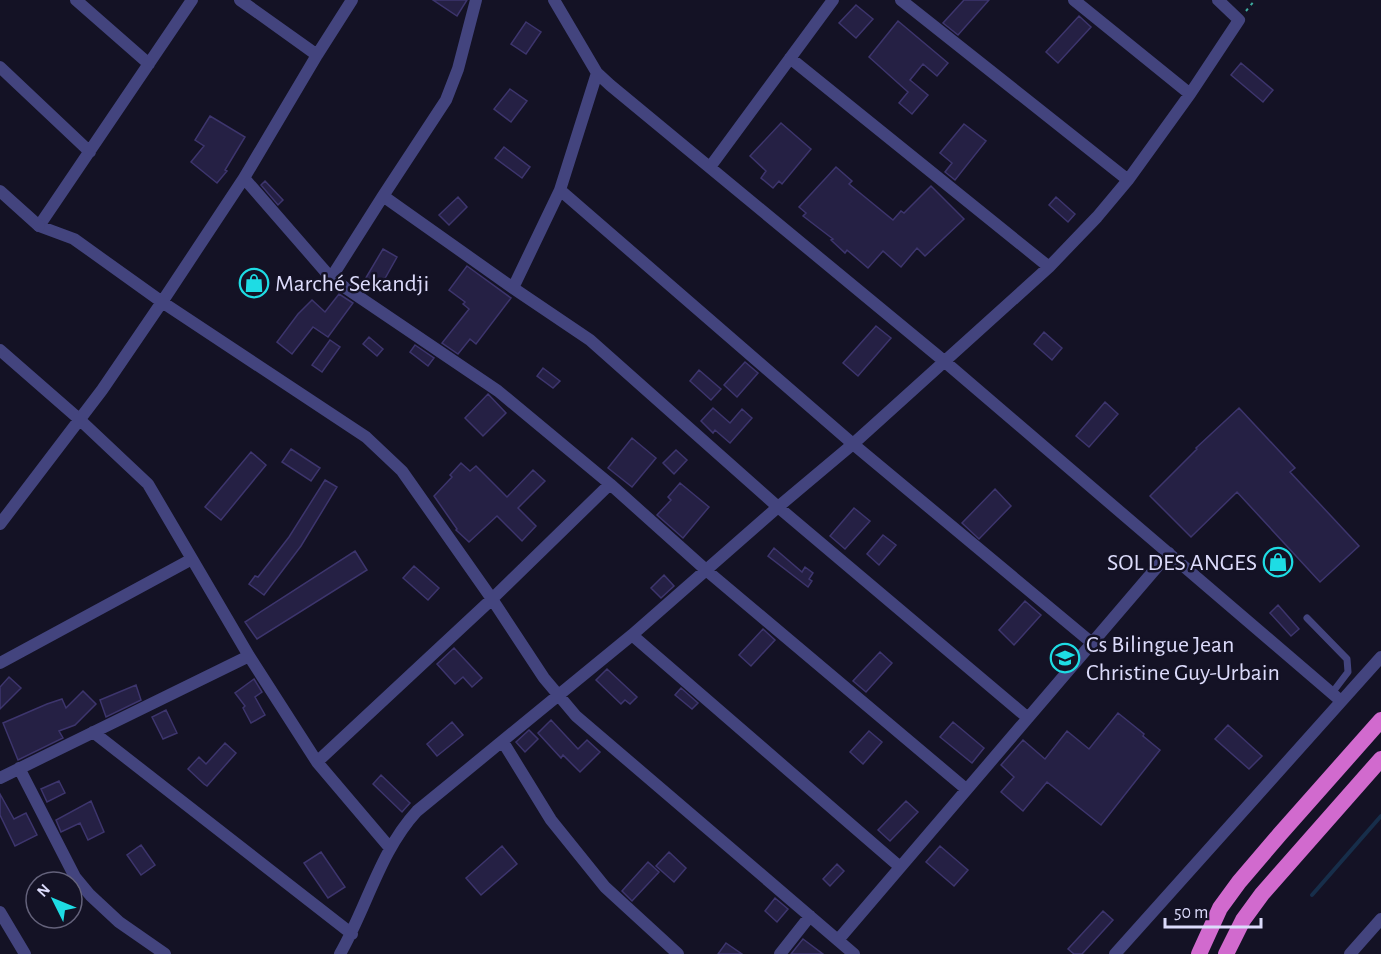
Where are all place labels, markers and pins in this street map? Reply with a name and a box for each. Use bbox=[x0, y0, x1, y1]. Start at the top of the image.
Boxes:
shop icon: Marché Sekandji bbox=[238, 267, 270, 299]
place label: Marché Sekandji bbox=[275, 272, 429, 296]
shop icon: SOL DES ANGES bbox=[1262, 546, 1294, 578]
place label: SOL DES ANGES bbox=[1107, 551, 1257, 575]
place label: Cs Bilingue Jean Christine Guy-Urbain bbox=[1086, 633, 1280, 685]
school or university icon: Cs Bilingue Jean Christine Guy-Urbain bbox=[1049, 642, 1081, 674]

